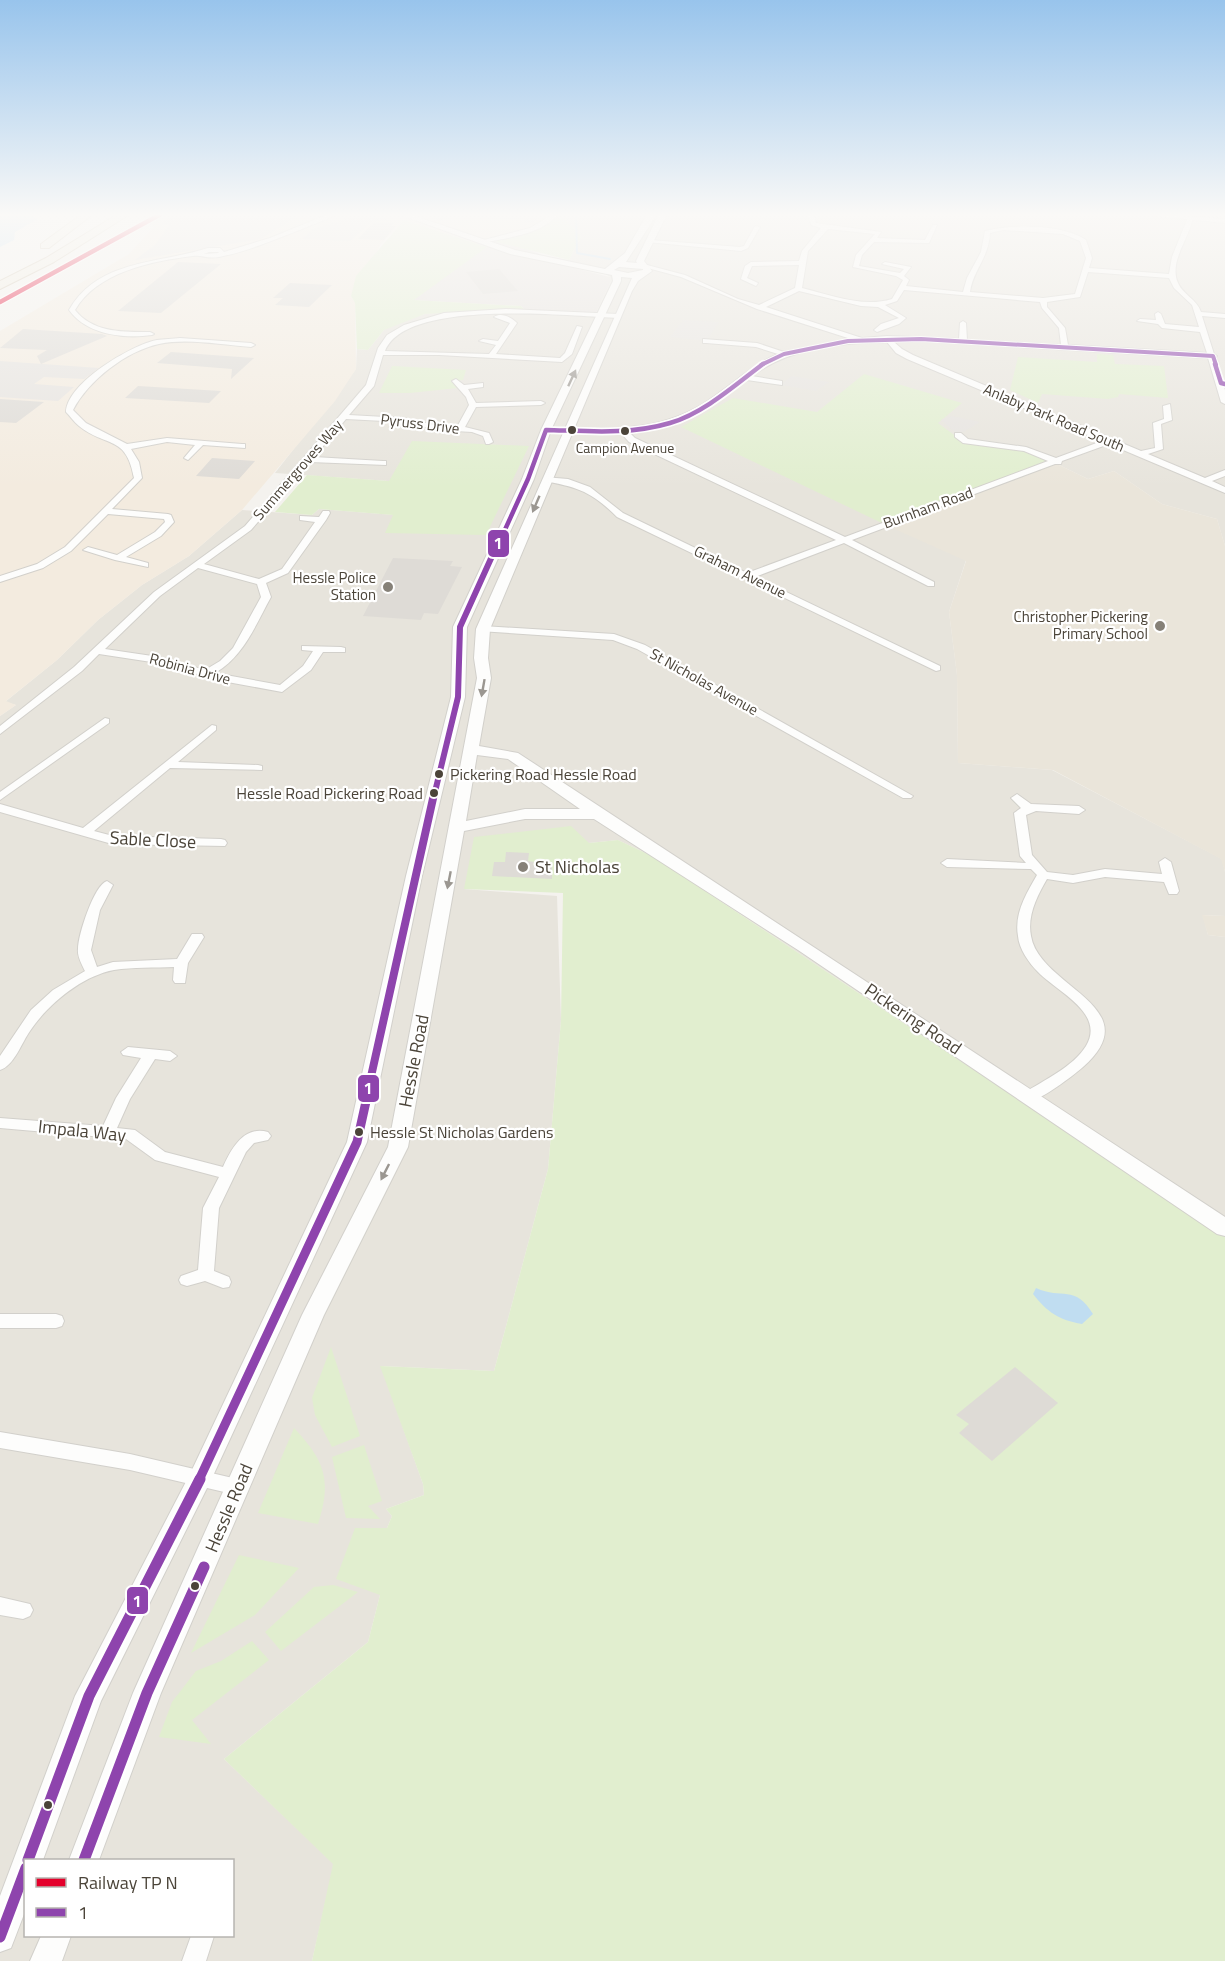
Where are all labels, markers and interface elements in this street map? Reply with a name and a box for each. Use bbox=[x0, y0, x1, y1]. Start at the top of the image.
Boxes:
one-way arrow bbox=[567, 369, 576, 386]
street label: Anlaby Park Road South bbox=[980, 377, 1128, 458]
street label: Pyruss Drive bbox=[379, 407, 461, 440]
street label: Summergroves Way bbox=[247, 414, 348, 525]
unlabelled marker bbox=[566, 424, 578, 436]
marker: Campion Avenue bbox=[619, 425, 631, 437]
place label: Campion Avenue bbox=[576, 437, 674, 458]
street label: Burnham Road bbox=[880, 481, 976, 534]
one-way arrow bbox=[531, 495, 540, 513]
line badge: 1 bbox=[487, 529, 510, 558]
text: 1 bbox=[494, 531, 502, 555]
street label: Graham Avenue bbox=[690, 539, 790, 604]
place label: Hessle Police Station bbox=[293, 566, 376, 606]
marker: Hessle Police Station bbox=[381, 580, 395, 594]
place label: Christopher Pickering Primary School bbox=[1014, 605, 1148, 645]
marker: Christopher Pickering Primary School bbox=[1153, 619, 1167, 633]
street label: St Nicholas Avenue bbox=[646, 642, 763, 721]
street label: Robinia Drive bbox=[147, 647, 233, 690]
one-way arrow bbox=[478, 679, 487, 698]
place label: Pickering Road Hessle Road bbox=[450, 762, 637, 786]
marker: Pickering Road Hessle Road bbox=[433, 768, 445, 780]
place label: Hessle Road Pickering Road bbox=[236, 781, 423, 805]
marker: Hessle Road Pickering Road bbox=[428, 787, 440, 799]
street label: Sable Close bbox=[109, 824, 197, 855]
place label: St Nicholas bbox=[535, 853, 620, 880]
marker: St Nicholas bbox=[516, 860, 530, 874]
one-way arrow bbox=[444, 870, 453, 889]
street label: Pickering Road bbox=[859, 976, 967, 1061]
street label: Hessle Road bbox=[391, 1012, 436, 1110]
line badge: 1 bbox=[357, 1074, 380, 1103]
text: 1 bbox=[364, 1076, 372, 1100]
street label: Impala Way bbox=[37, 1112, 128, 1149]
place label: Hessle St Nicholas Gardens bbox=[370, 1120, 553, 1144]
marker: Hessle St Nicholas Gardens bbox=[353, 1126, 365, 1138]
one-way arrow bbox=[380, 1164, 390, 1181]
street label: Hessle Road bbox=[198, 1459, 259, 1556]
unlabelled marker bbox=[189, 1580, 201, 1592]
line badge: 1 bbox=[126, 1586, 149, 1615]
text: 1 bbox=[133, 1589, 141, 1613]
unlabelled marker bbox=[42, 1799, 54, 1811]
legend bbox=[24, 1859, 234, 1937]
text: Railway TP N bbox=[78, 1869, 178, 1896]
text: 1 bbox=[78, 1899, 88, 1926]

